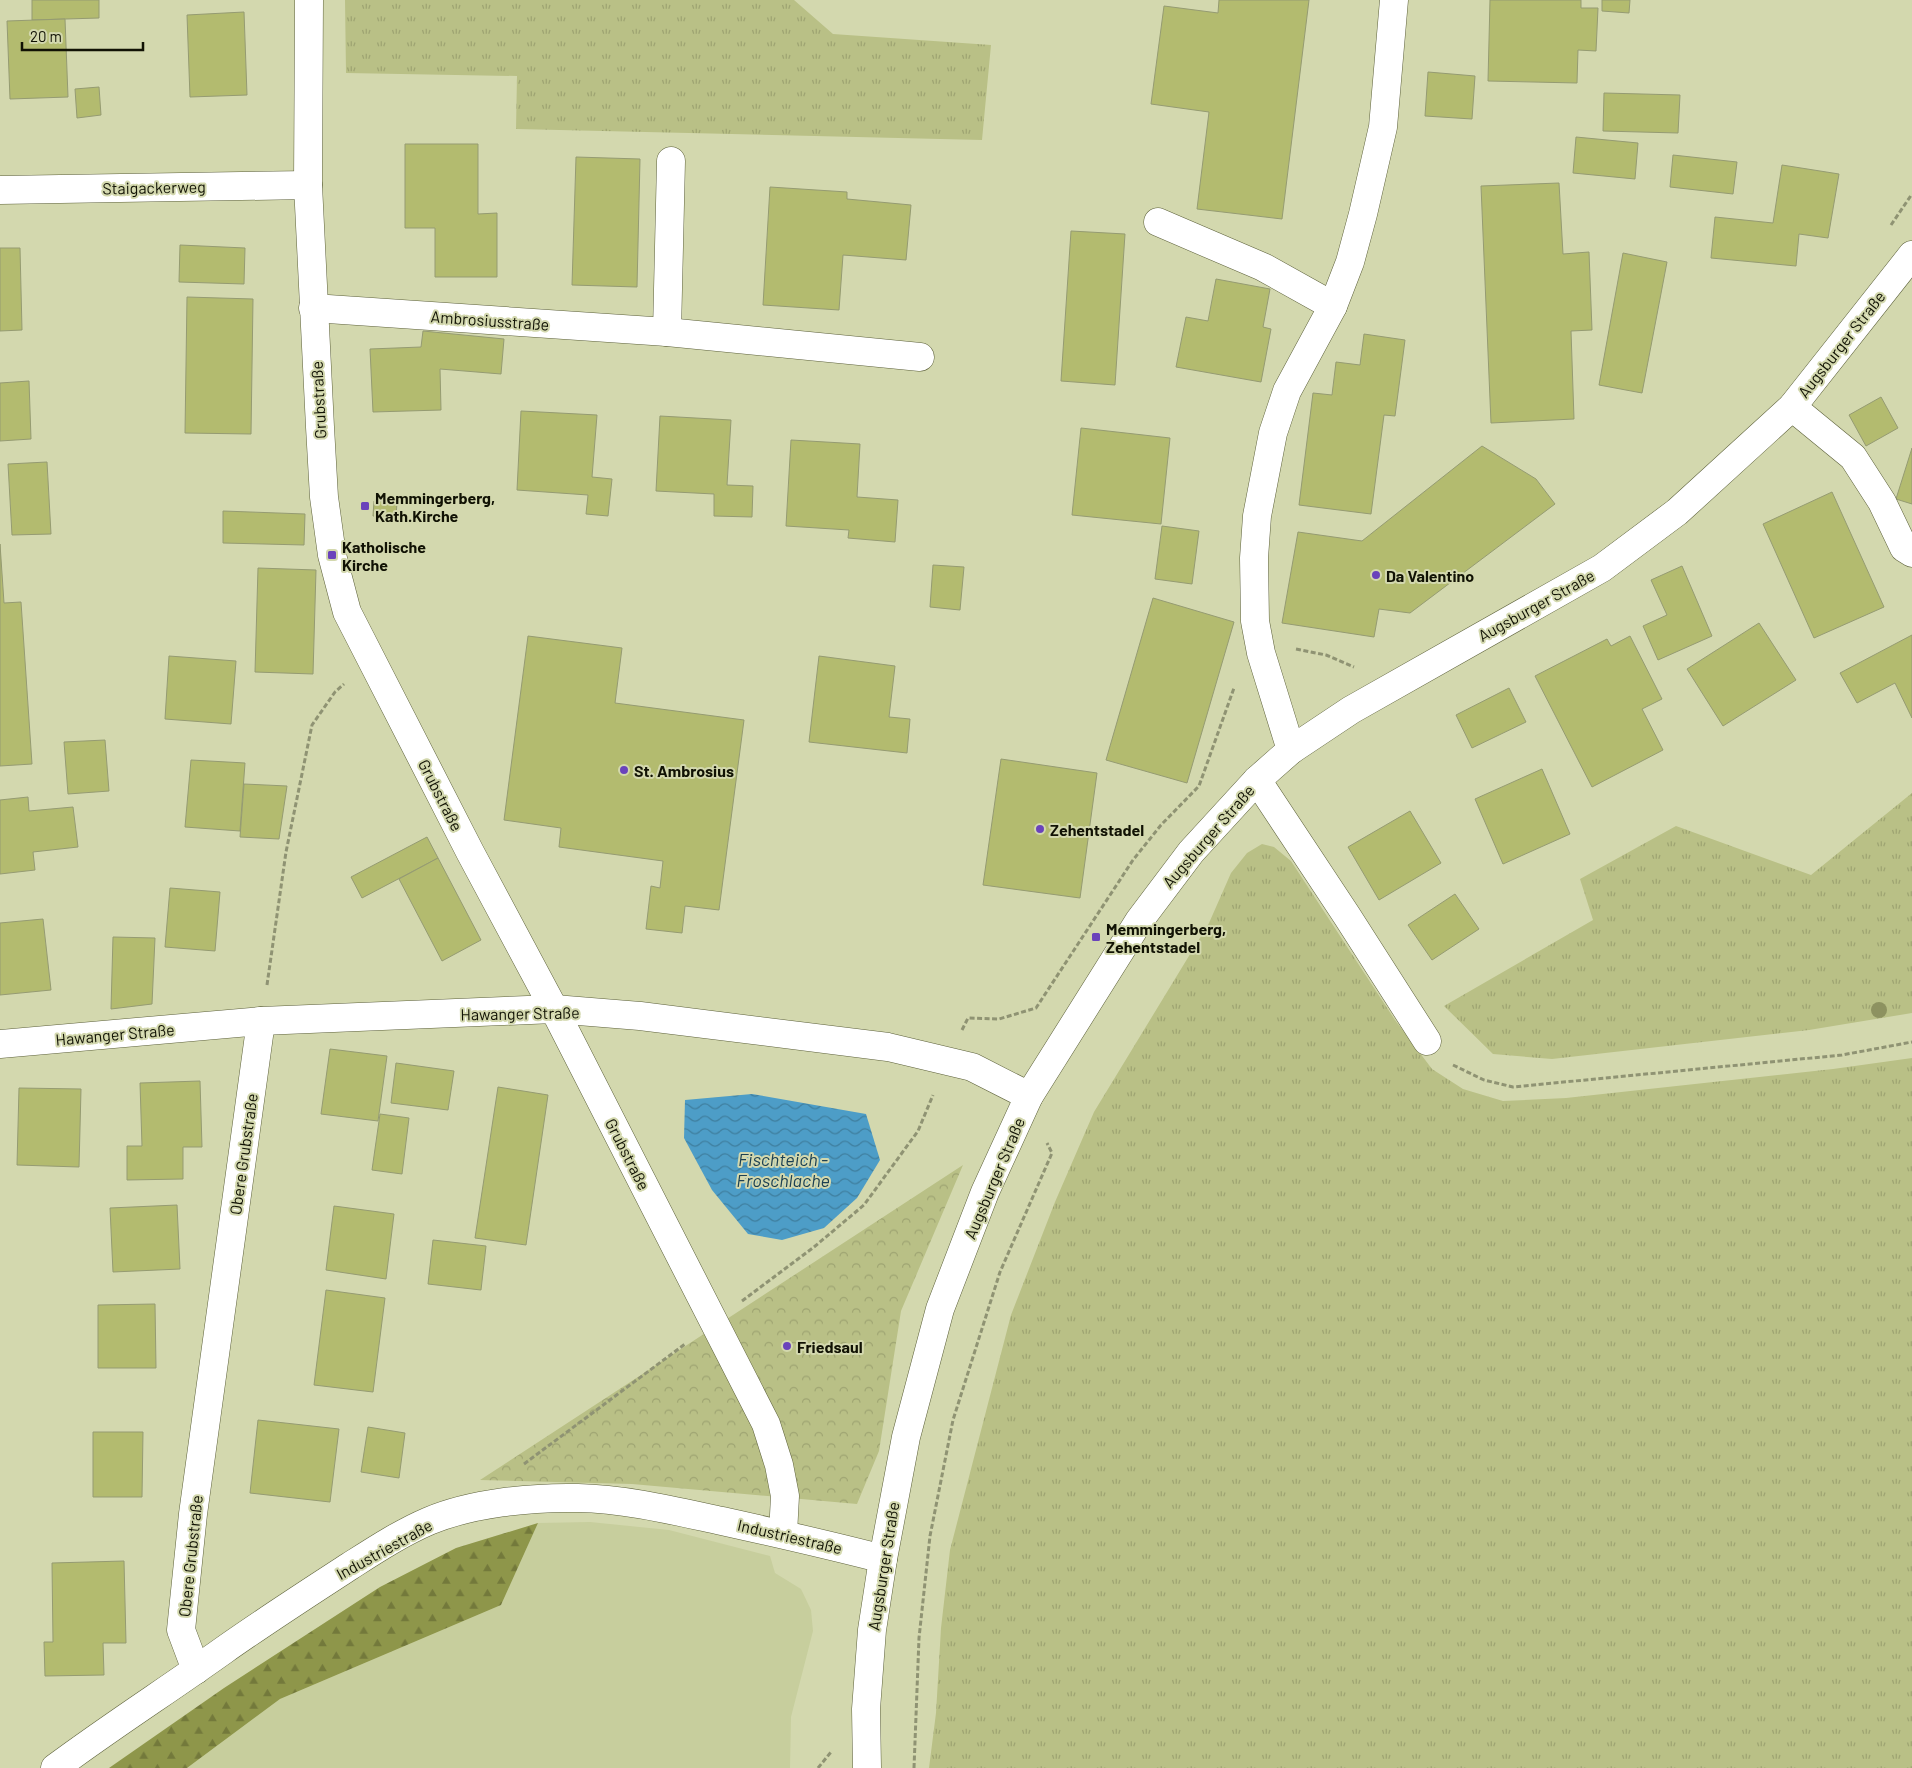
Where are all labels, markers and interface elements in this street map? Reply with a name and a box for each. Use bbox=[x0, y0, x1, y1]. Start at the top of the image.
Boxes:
scale bar bbox=[22, 20, 144, 52]
text: 20 m bbox=[30, 27, 62, 45]
street label: Staigackerweg bbox=[102, 177, 206, 197]
street label: Augsburger Straße bbox=[1793, 287, 1889, 401]
street label: Ambrosiusstraße bbox=[430, 306, 550, 334]
street label: Grubstraße bbox=[306, 361, 330, 439]
place label: Memmingerberg, Kath.Kirche bbox=[375, 488, 495, 525]
marker: Memmingerberg, Kath.Kirche bbox=[359, 500, 371, 512]
place label: Katholische Kirche bbox=[342, 537, 426, 574]
marker: Katholische Kirche bbox=[326, 549, 338, 561]
street label: Augsburger Straße bbox=[1475, 565, 1597, 645]
place label: Da Valentino bbox=[1386, 566, 1474, 585]
marker: Da Valentino bbox=[1370, 569, 1382, 581]
street label: Grubstraße bbox=[415, 756, 467, 834]
place label: St. Ambrosius bbox=[634, 761, 734, 780]
marker: St. Ambrosius bbox=[618, 764, 630, 776]
street label: Augsburger Straße bbox=[1158, 781, 1258, 891]
place label: Zehentstadel bbox=[1050, 820, 1144, 839]
marker: Zehentstadel bbox=[1034, 823, 1046, 835]
place label: Memmingerberg, Zehentstadel bbox=[1106, 919, 1226, 956]
marker: Memmingerberg, Zehentstadel bbox=[1090, 931, 1102, 943]
street label: Hawanger Straße bbox=[460, 1002, 580, 1024]
street label: Hawanger Straße bbox=[55, 1019, 175, 1049]
street label: Obere Grubstraße bbox=[225, 1092, 261, 1216]
street label: Augsburger Straße bbox=[960, 1114, 1028, 1242]
street label: Grubstraße bbox=[602, 1115, 654, 1193]
water label: Fischteich - Froschlache bbox=[736, 1148, 830, 1191]
place label: Friedsaul bbox=[797, 1337, 863, 1356]
marker: Friedsaul bbox=[781, 1340, 793, 1352]
street label: Obere Grubstraße bbox=[174, 1494, 206, 1618]
street label: Augsburger Straße bbox=[863, 1500, 903, 1632]
street label: Industriestraße bbox=[333, 1515, 435, 1583]
street label: Industriestraße bbox=[736, 1515, 844, 1557]

